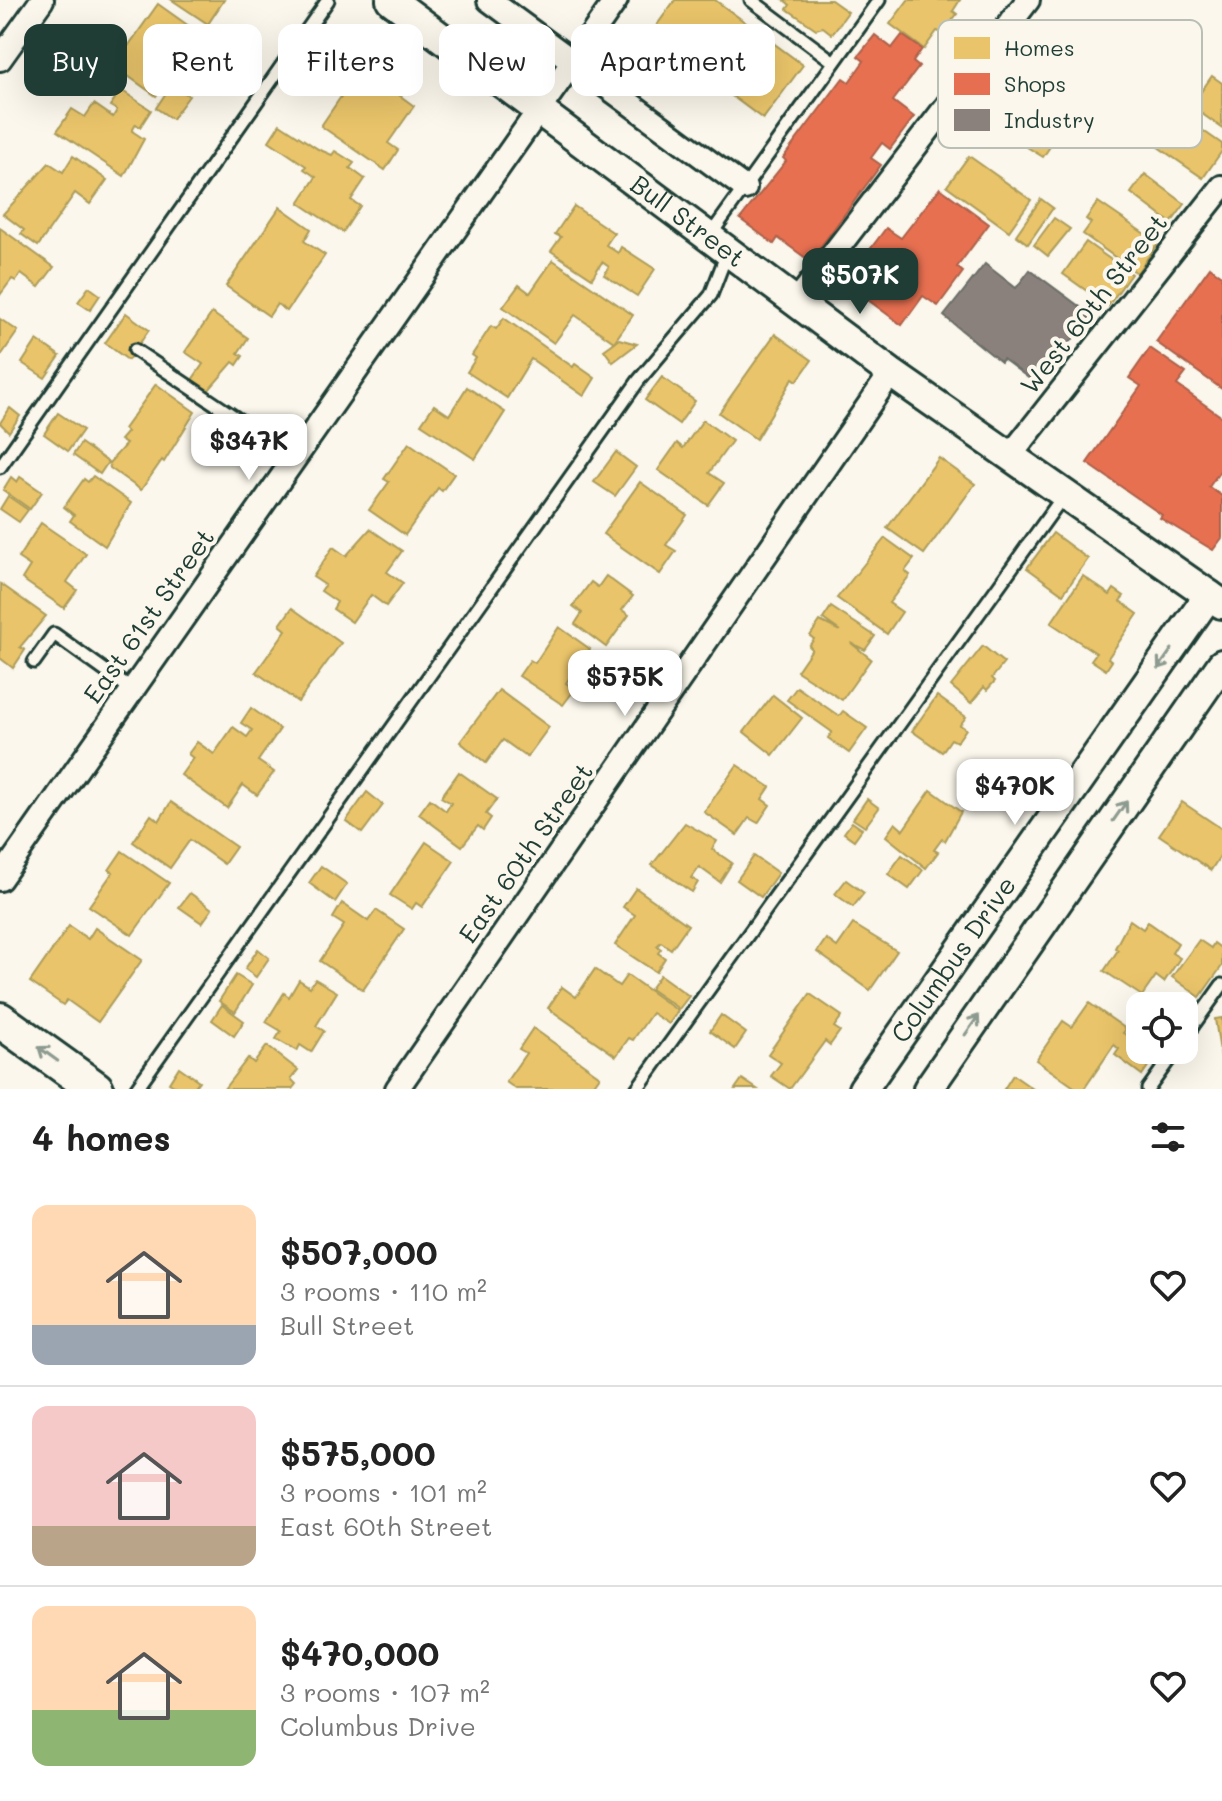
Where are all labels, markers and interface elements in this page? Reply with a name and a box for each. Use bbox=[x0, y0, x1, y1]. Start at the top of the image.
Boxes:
legend bbox=[938, 20, 1202, 148]
chip: Buy bbox=[24, 24, 127, 96]
chip: Rent bbox=[143, 24, 262, 96]
chip: Filters bbox=[278, 24, 423, 96]
chip: New bbox=[439, 24, 555, 96]
chip: Apartment bbox=[571, 24, 775, 96]
text: Homes bbox=[1004, 33, 1075, 62]
text: Shops bbox=[1004, 69, 1066, 98]
text: Industry bbox=[1004, 105, 1095, 134]
street label: Bull Street bbox=[624, 167, 752, 274]
street label: West 60th Street bbox=[1012, 206, 1174, 401]
pin: $507K bbox=[804, 248, 916, 316]
text: $507K bbox=[820, 257, 900, 291]
pin: $347K bbox=[193, 414, 305, 482]
text: $347K bbox=[209, 423, 289, 457]
street label: East 61st Street bbox=[75, 521, 221, 710]
one-way arrow bbox=[1156, 647, 1173, 669]
pin: $575K bbox=[569, 650, 681, 718]
text: $575K bbox=[586, 659, 664, 693]
street label: East 60th Street bbox=[450, 756, 600, 949]
pin: $470K bbox=[959, 759, 1071, 827]
text: $470K bbox=[975, 768, 1055, 802]
one-way arrow bbox=[1112, 801, 1128, 823]
street label: Columbus Drive bbox=[883, 869, 1023, 1049]
map controls bbox=[1126, 992, 1198, 1064]
button: locate bbox=[1126, 992, 1198, 1064]
one-way arrow bbox=[964, 1014, 980, 1036]
one-way arrow bbox=[38, 1046, 59, 1063]
text: 4 homes bbox=[32, 1115, 171, 1160]
icon: filters bbox=[1146, 1115, 1190, 1159]
text: $507,000 bbox=[280, 1229, 438, 1274]
icon: home bbox=[96, 1237, 192, 1333]
icon: heart bbox=[1146, 1263, 1190, 1307]
text: 3 rooms · 110 m² bbox=[280, 1274, 487, 1308]
text: Bull Street bbox=[280, 1308, 415, 1342]
text: $575,000 bbox=[280, 1430, 436, 1475]
icon: home bbox=[96, 1438, 192, 1534]
icon: heart bbox=[1146, 1464, 1190, 1508]
text: 3 rooms · 101 m² bbox=[280, 1475, 487, 1509]
text: East 60th Street bbox=[280, 1509, 492, 1543]
text: $470,000 bbox=[280, 1630, 439, 1675]
icon: home bbox=[96, 1638, 192, 1734]
icon: heart bbox=[1146, 1664, 1190, 1708]
text: 3 rooms · 107 m² bbox=[280, 1675, 490, 1709]
text: Columbus Drive bbox=[280, 1709, 476, 1743]

